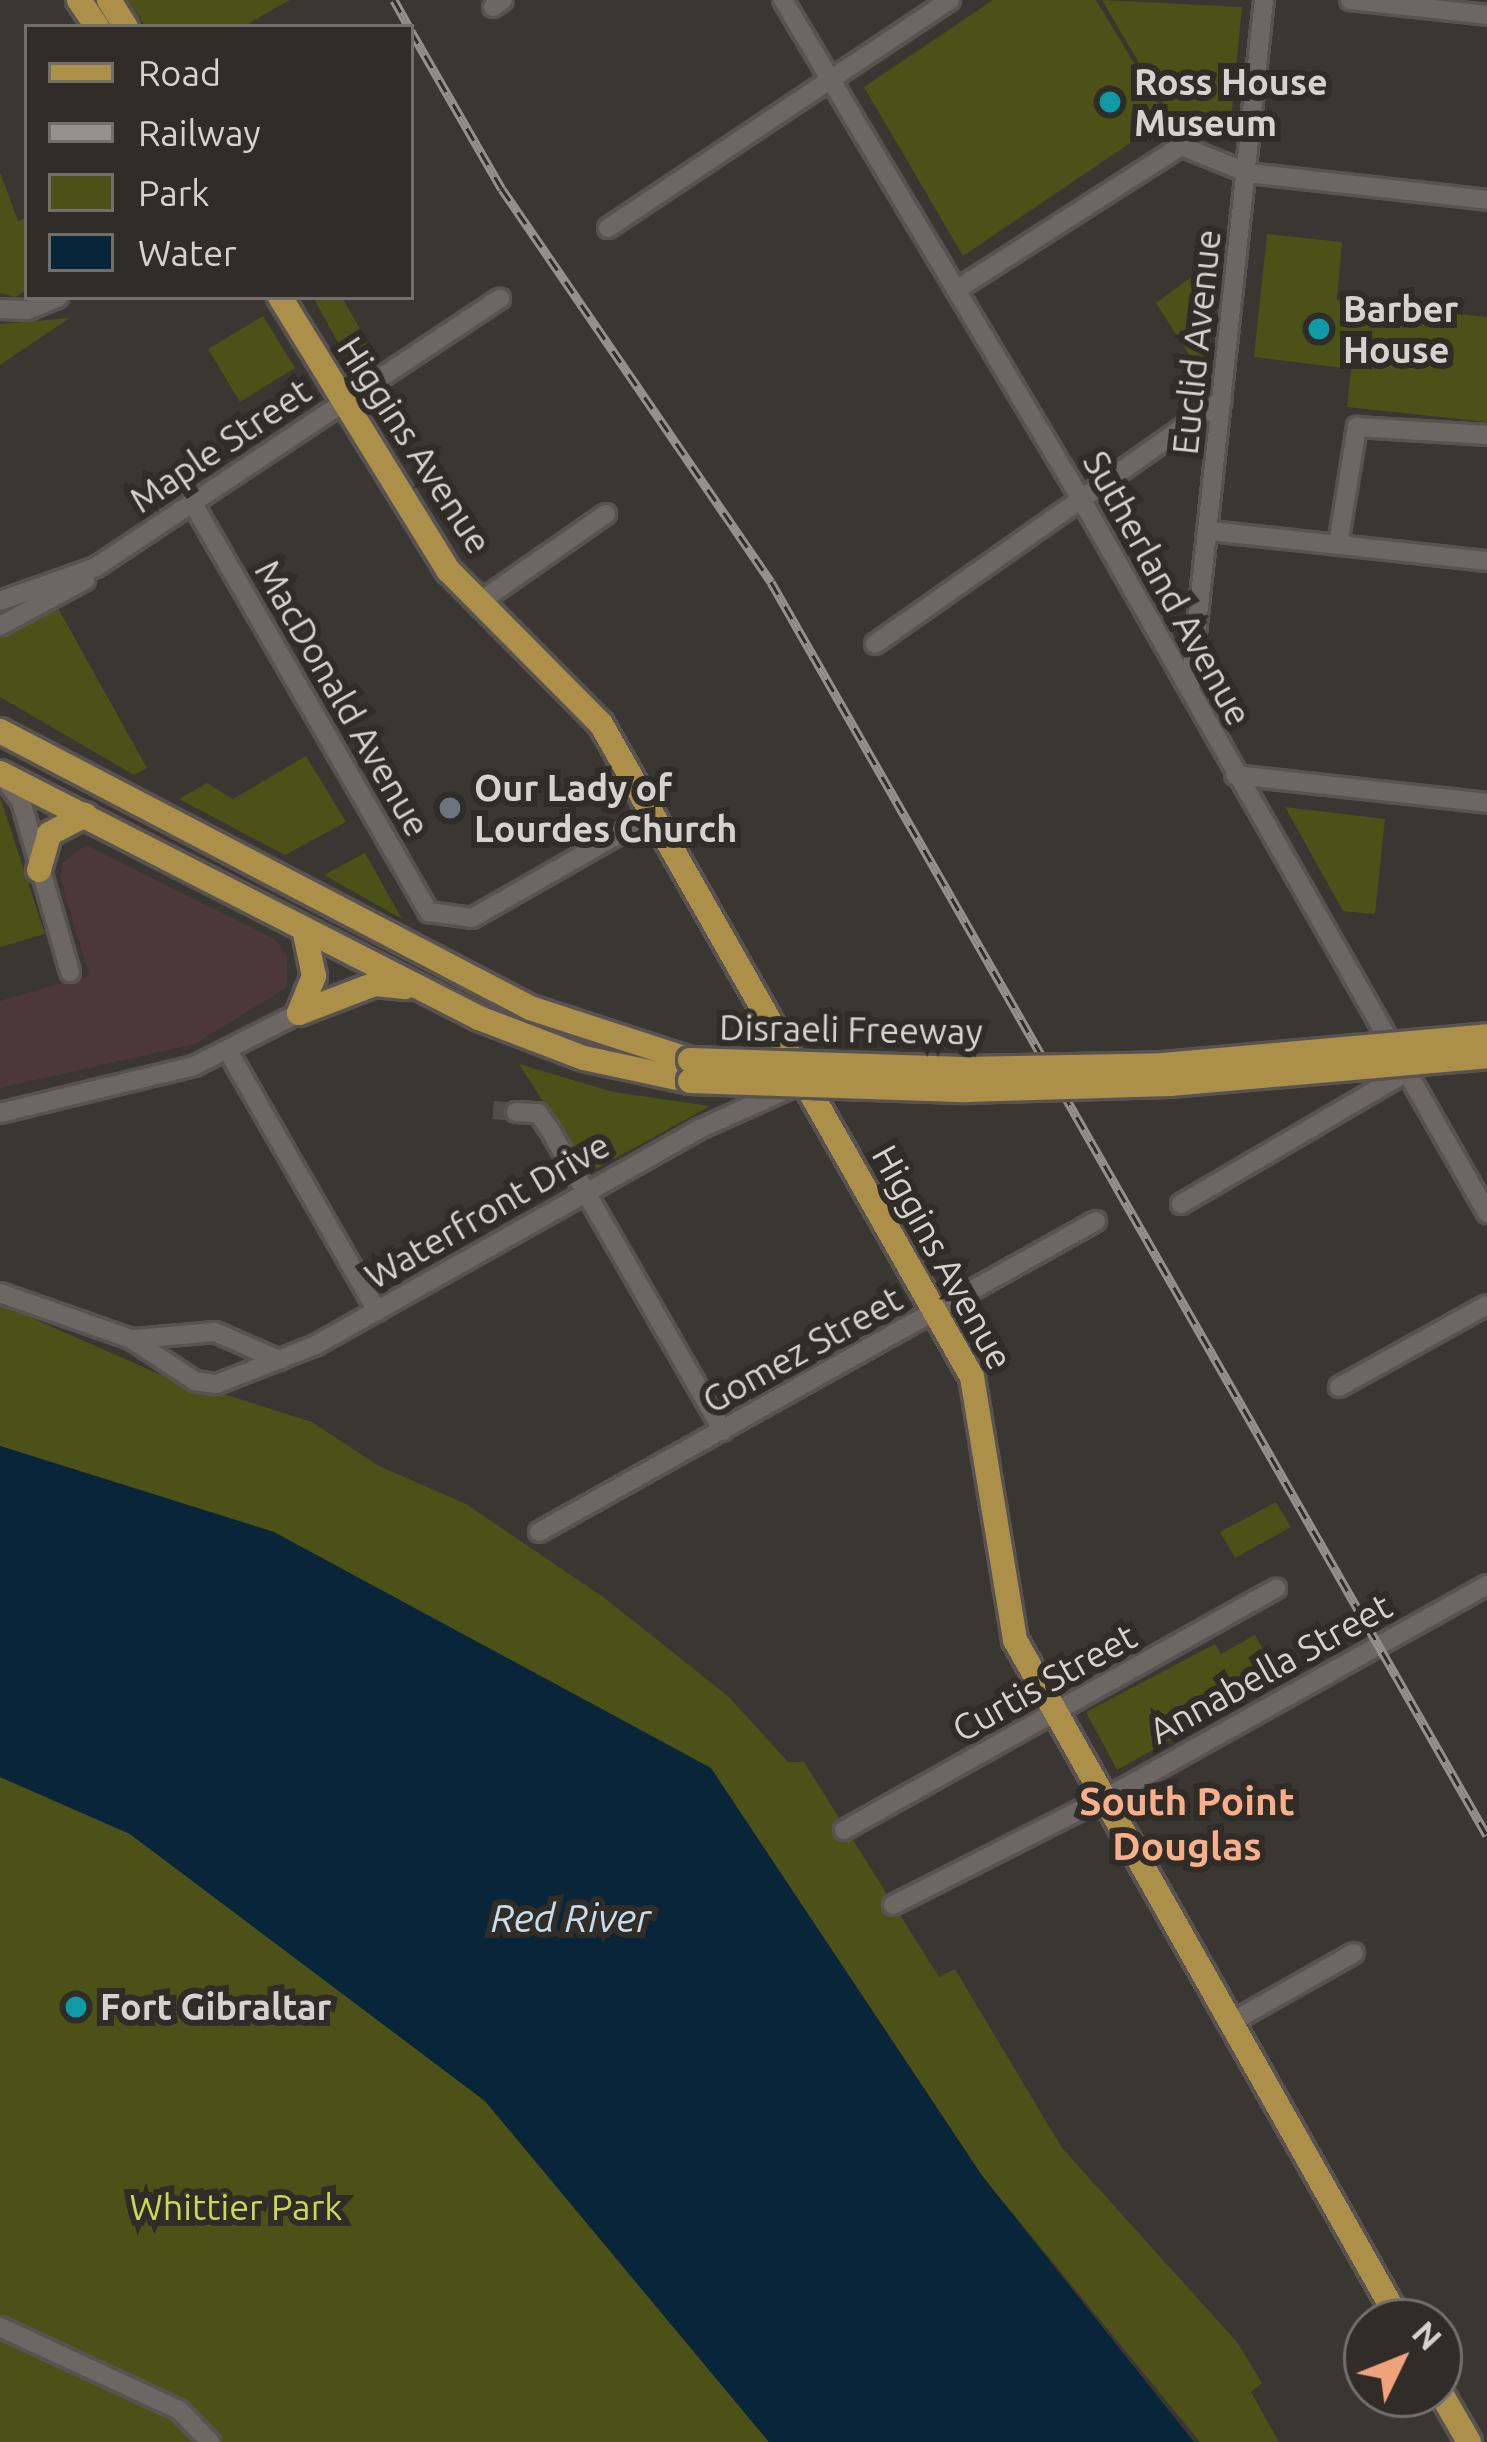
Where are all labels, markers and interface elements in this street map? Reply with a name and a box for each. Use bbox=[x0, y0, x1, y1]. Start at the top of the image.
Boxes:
legend bbox=[24, 24, 414, 300]
text: Road bbox=[138, 52, 221, 93]
place label: Ross House Museum bbox=[1134, 59, 1328, 144]
marker: Ross House Museum bbox=[1097, 89, 1123, 115]
text: Railway bbox=[138, 112, 261, 153]
text: Park bbox=[138, 172, 210, 213]
street label: Euclid Avenue bbox=[1163, 227, 1229, 457]
text: Water bbox=[138, 232, 237, 273]
place label: Barber House bbox=[1343, 286, 1458, 371]
marker: Barber House bbox=[1306, 316, 1332, 342]
street label: Higgins Avenue bbox=[329, 329, 501, 561]
street label: Maple Street bbox=[121, 369, 319, 521]
street label: Sutherland Avenue bbox=[1075, 443, 1261, 733]
street label: MacDonald Avenue bbox=[246, 552, 440, 844]
place label: Our Lady of Lourdes Church bbox=[474, 765, 737, 850]
marker: Our Lady of Lourdes Church bbox=[437, 795, 463, 821]
street label: Disraeli Freeway bbox=[719, 1005, 983, 1053]
street label: Waterfront Drive bbox=[357, 1123, 617, 1297]
street label: Higgins Avenue bbox=[864, 1137, 1022, 1377]
street label: Gomez Street bbox=[695, 1276, 909, 1422]
street label: Annabella Street bbox=[1141, 1584, 1399, 1752]
street label: Curtis Street bbox=[945, 1614, 1143, 1750]
district label: South Point Douglas bbox=[1079, 1779, 1295, 1870]
water label: Red River bbox=[491, 1895, 651, 1941]
place label: Fort Gibraltar bbox=[100, 1985, 331, 2029]
marker: Fort Gibraltar bbox=[63, 1994, 89, 2020]
park label: Whittier Park bbox=[130, 2185, 342, 2229]
north arrow bbox=[1343, 2298, 1463, 2418]
text: N bbox=[1406, 2314, 1449, 2357]

